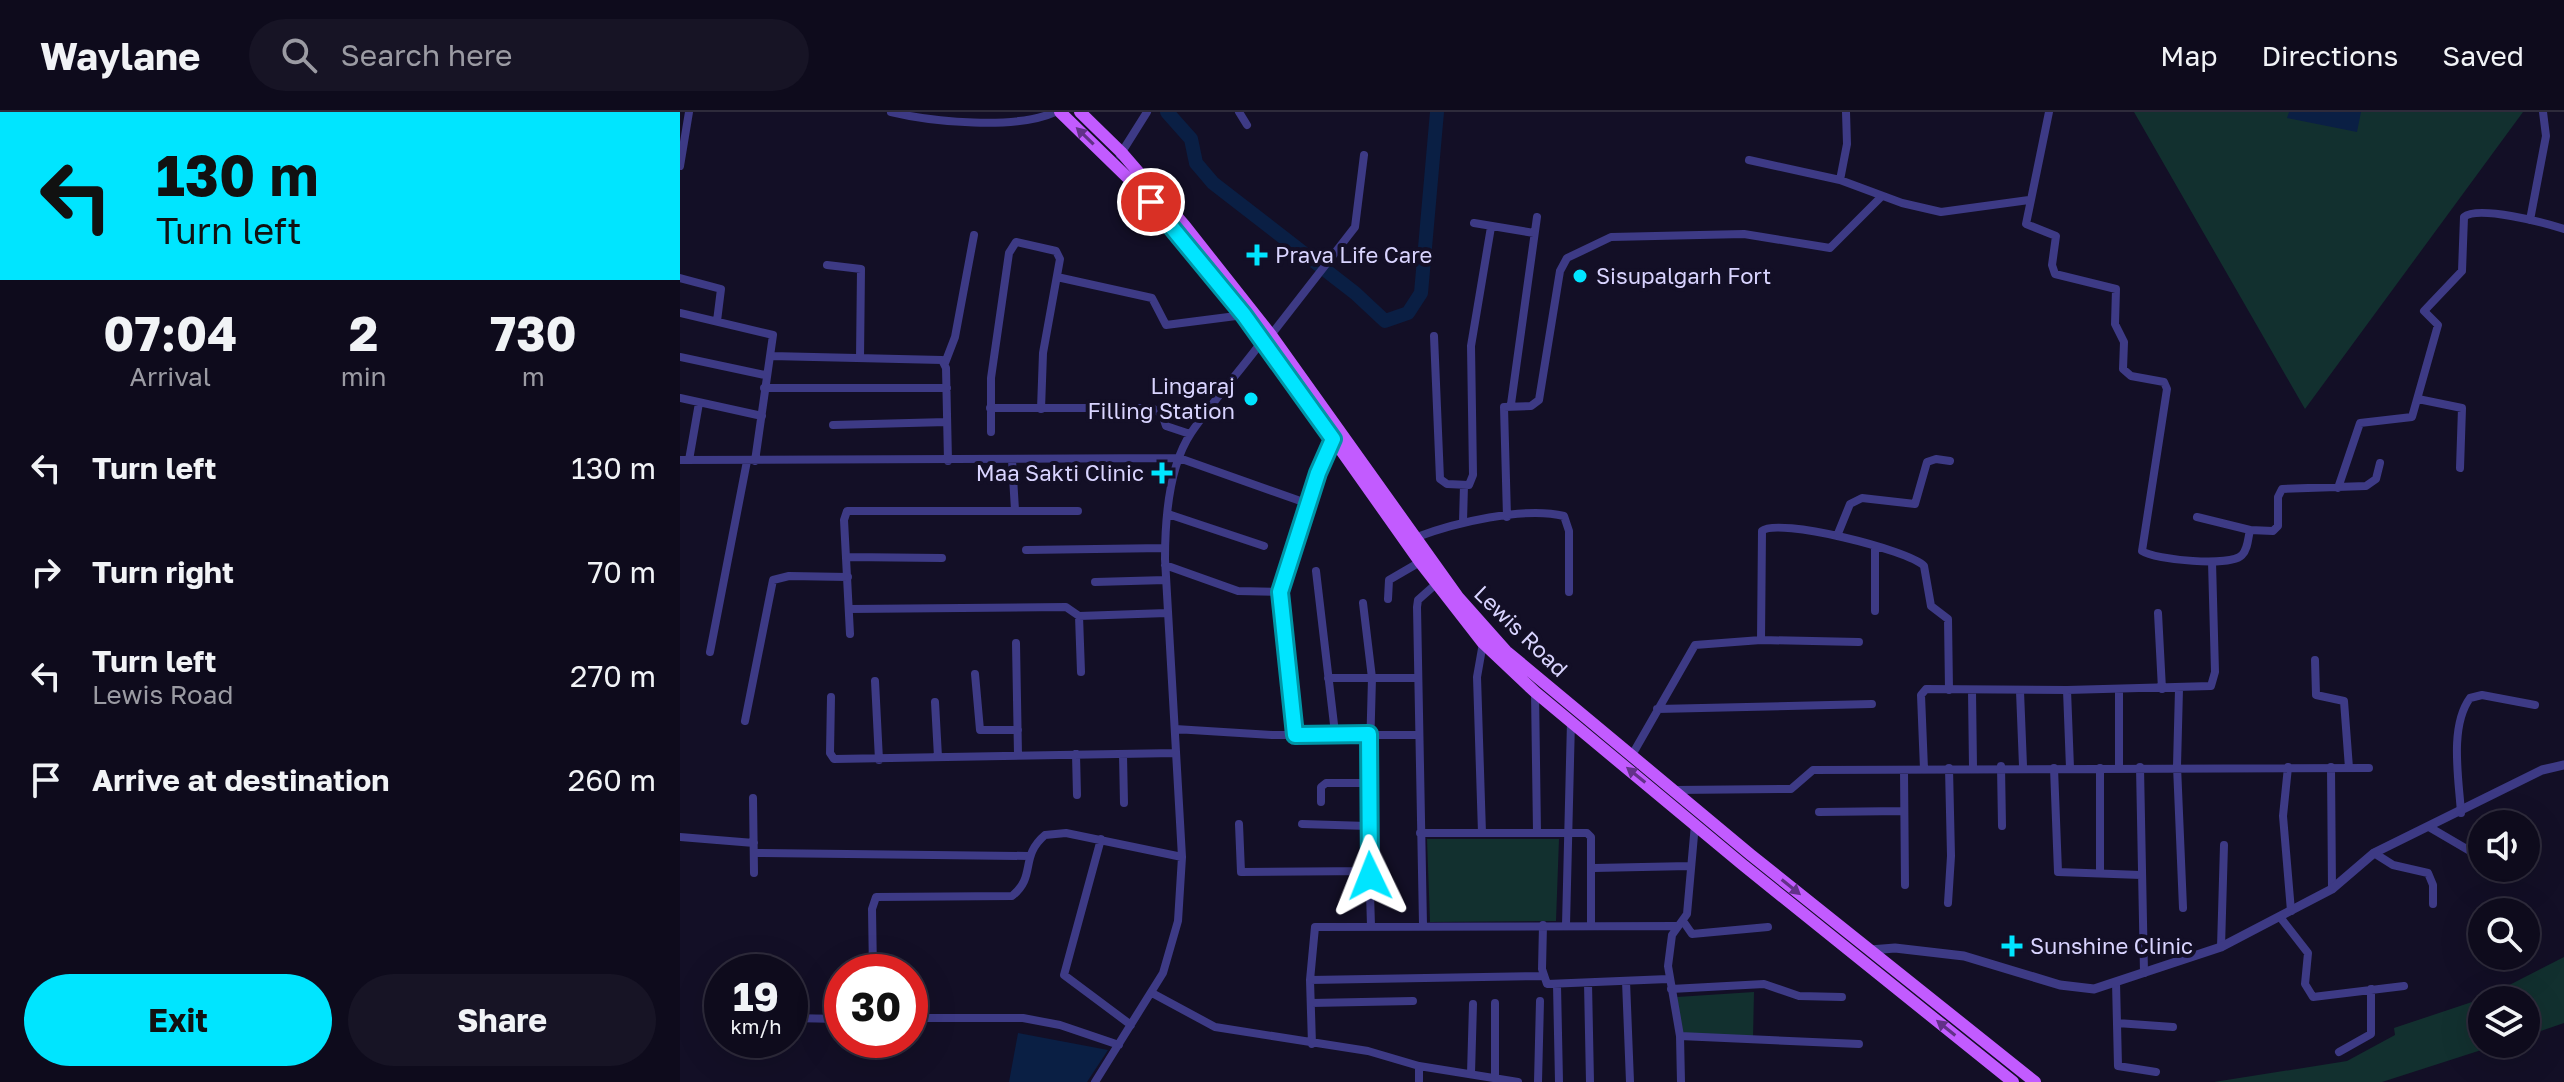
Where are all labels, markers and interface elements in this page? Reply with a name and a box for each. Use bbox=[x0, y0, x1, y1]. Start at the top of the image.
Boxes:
search box bbox=[249, 19, 809, 91]
text: Waylane bbox=[40, 33, 201, 78]
icon: search bbox=[277, 33, 321, 77]
text: Search here bbox=[341, 37, 512, 73]
text: Map bbox=[2160, 39, 2217, 72]
text: Directions bbox=[2261, 39, 2398, 72]
text: Saved bbox=[2442, 39, 2524, 72]
one-way arrow bbox=[1076, 127, 1095, 145]
text: 130 m bbox=[156, 141, 318, 208]
icon: left bbox=[24, 144, 128, 248]
pin bbox=[1117, 168, 1185, 236]
icon: arrive bbox=[1129, 180, 1173, 224]
text: Turn left bbox=[156, 209, 302, 252]
place label: Prava Life Care bbox=[1275, 241, 1432, 268]
marker: Prava Life Care bbox=[1246, 244, 1268, 266]
place label: Sisupalgarh Fort bbox=[1596, 262, 1771, 289]
marker: Sisupalgarh Fort bbox=[1571, 267, 1589, 285]
text: 07:04 bbox=[103, 304, 237, 362]
text: 2 bbox=[349, 304, 378, 362]
text: 730 bbox=[490, 304, 577, 362]
text: Arrival bbox=[130, 361, 211, 392]
text: min bbox=[341, 361, 387, 392]
text: m bbox=[522, 361, 545, 392]
place label: Lingaraj Filling Station bbox=[1087, 372, 1235, 424]
marker: Lingaraj Filling Station bbox=[1242, 390, 1260, 408]
icon: left bbox=[24, 446, 68, 490]
text: Turn left bbox=[92, 450, 217, 486]
text: 130 m bbox=[571, 450, 656, 486]
place label: Maa Sakti Clinic bbox=[976, 459, 1144, 486]
marker: Maa Sakti Clinic bbox=[1151, 462, 1173, 484]
icon: right bbox=[24, 550, 68, 594]
text: Turn right bbox=[92, 554, 234, 590]
text: 70 m bbox=[587, 554, 656, 590]
street label: Lewis Road bbox=[1469, 579, 1574, 682]
text: Turn left bbox=[92, 643, 217, 679]
icon: left bbox=[24, 654, 68, 698]
text: 270 m bbox=[570, 658, 656, 694]
text: Lewis Road bbox=[92, 679, 233, 710]
icon: arrive bbox=[24, 758, 68, 802]
text: Arrive at destination bbox=[92, 762, 389, 798]
text: 260 m bbox=[568, 762, 656, 798]
one-way arrow bbox=[1626, 767, 1646, 784]
map controls bbox=[2468, 810, 2540, 1058]
button: sound bbox=[2468, 810, 2540, 882]
position arrow bbox=[1328, 834, 1412, 918]
one-way arrow bbox=[1781, 878, 1801, 894]
button: search bbox=[2468, 898, 2540, 970]
place label: Sunshine Clinic bbox=[2030, 932, 2193, 959]
marker: Sunshine Clinic bbox=[2001, 935, 2023, 957]
speed limit sign: 30 bbox=[824, 954, 928, 1058]
text: 19 bbox=[733, 972, 779, 1020]
button: Exit bbox=[24, 974, 332, 1066]
button: Share bbox=[348, 974, 656, 1066]
button: layers bbox=[2468, 986, 2540, 1058]
text: km/h bbox=[731, 1014, 781, 1038]
one-way arrow bbox=[1936, 1020, 1956, 1036]

